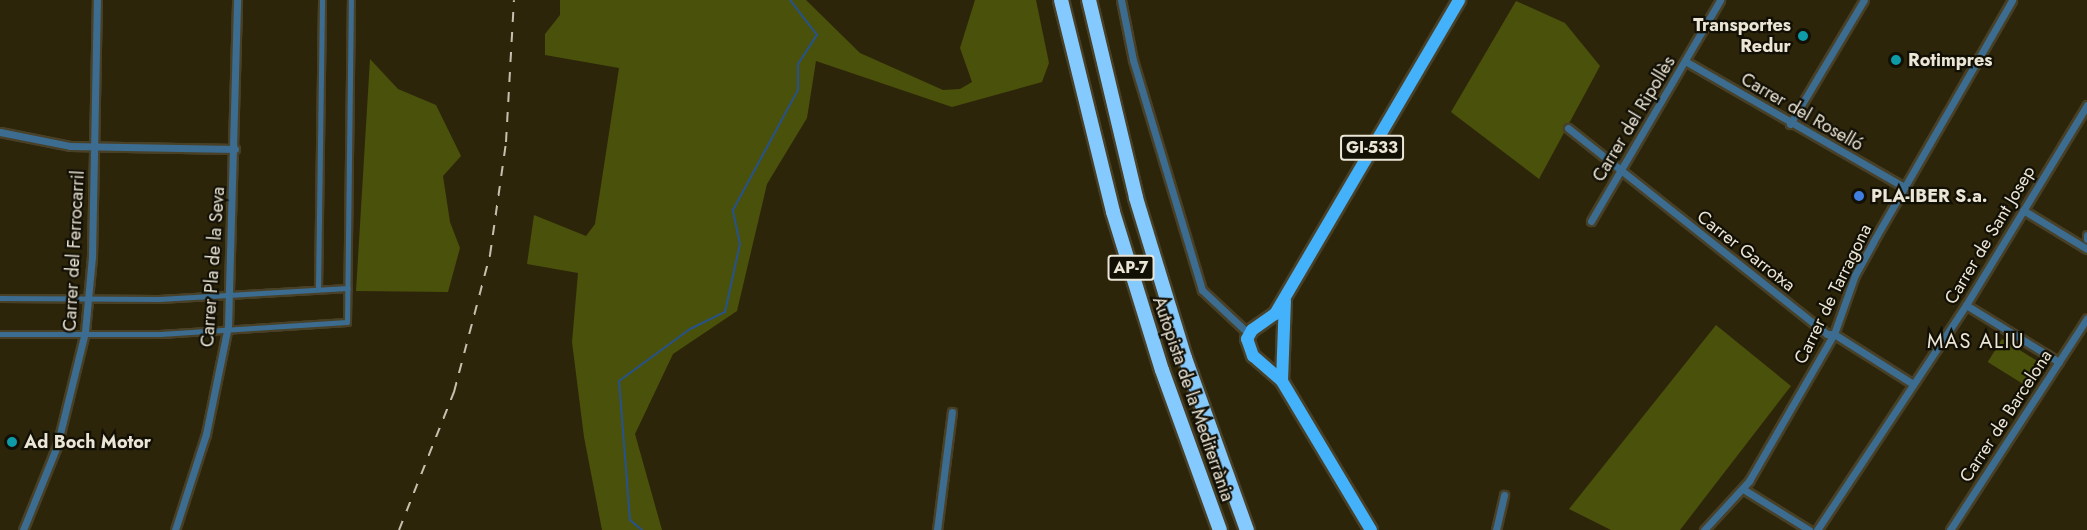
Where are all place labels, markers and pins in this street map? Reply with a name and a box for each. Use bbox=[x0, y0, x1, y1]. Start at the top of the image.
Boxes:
place label: Transportes Redur bbox=[1693, 15, 1791, 57]
marker: Transportes Redur bbox=[1796, 29, 1810, 43]
place label: Rotimpres bbox=[1908, 49, 1992, 71]
marker: Rotimpres bbox=[1889, 53, 1903, 67]
place label: PLA-IBER S.a. bbox=[1871, 185, 1988, 207]
marker: PLA-IBER S.a. bbox=[1852, 189, 1866, 203]
place label: Ad Boch Motor bbox=[24, 431, 151, 453]
marker: Ad Boch Motor bbox=[5, 435, 19, 449]

